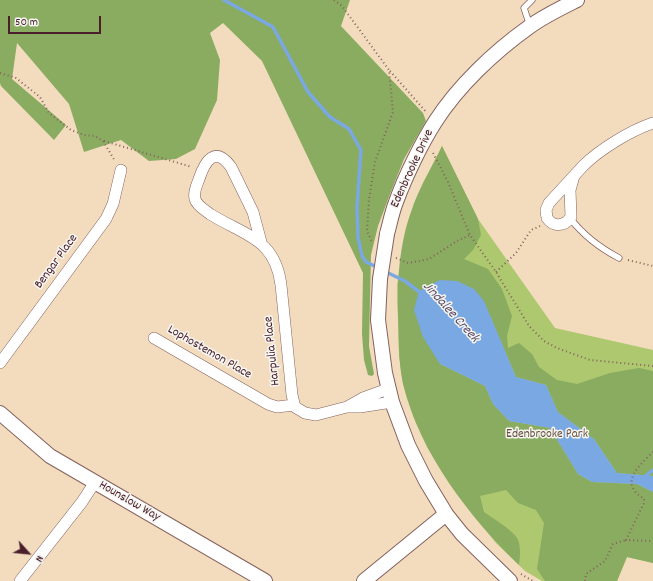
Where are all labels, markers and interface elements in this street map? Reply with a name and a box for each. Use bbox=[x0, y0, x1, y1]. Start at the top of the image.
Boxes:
scale bar bbox=[10, 8, 103, 34]
text: 50 m bbox=[15, 14, 38, 31]
street label: Edenbrooke Drive bbox=[388, 127, 438, 211]
street label: Bengar Place bbox=[32, 232, 82, 292]
water label: Jindalee Creek bbox=[418, 279, 482, 347]
street label: Harpulia Place bbox=[262, 315, 284, 387]
street label: Lophostemon Place bbox=[164, 323, 254, 383]
park label: Edenbrooke Park bbox=[506, 427, 588, 443]
street label: Hounslow Way bbox=[95, 478, 163, 526]
north arrow bbox=[8, 533, 48, 573]
text: N bbox=[30, 552, 47, 565]

